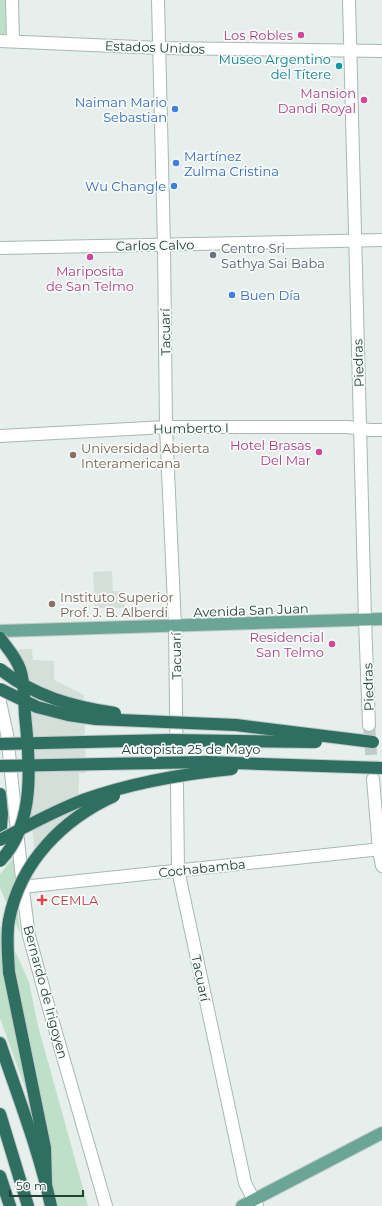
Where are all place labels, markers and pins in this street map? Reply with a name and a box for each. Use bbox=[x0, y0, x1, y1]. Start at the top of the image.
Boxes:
place label: Los Robles bbox=[223, 27, 293, 43]
marker: Los Robles bbox=[296, 30, 306, 40]
place label: Museo Argentino del Títere bbox=[218, 51, 331, 82]
marker: Museo Argentino del Títere bbox=[334, 61, 344, 71]
place label: Mansion Dandi Royal bbox=[278, 85, 356, 116]
place label: Naiman Mario Sebastian bbox=[75, 94, 167, 125]
marker: Mansion Dandi Royal bbox=[359, 95, 369, 105]
marker: Naiman Mario Sebastian bbox=[170, 104, 180, 114]
place label: Martínez Zulma Cristina bbox=[184, 148, 279, 179]
marker: Martínez Zulma Cristina bbox=[171, 158, 181, 168]
place label: Wu Changle bbox=[85, 178, 166, 194]
marker: Wu Changle bbox=[169, 181, 179, 191]
place label: Centro Sri Sathya Sai Baba bbox=[221, 240, 325, 271]
marker: Centro Sri Sathya Sai Baba bbox=[208, 250, 218, 260]
marker: Mariposita de San Telmo bbox=[85, 252, 95, 262]
place label: Mariposita de San Telmo bbox=[46, 263, 134, 294]
place label: Buen Día bbox=[240, 287, 301, 303]
marker: Buen Día bbox=[227, 290, 237, 300]
place label: Hotel Brasas Del Mar bbox=[230, 437, 311, 468]
place label: Universidad Abierta Interamericana bbox=[81, 440, 210, 471]
marker: Hotel Brasas Del Mar bbox=[314, 447, 324, 457]
marker: Universidad Abierta Interamericana bbox=[68, 450, 78, 460]
place label: Instituto Superior Prof. J. B. Alberdi bbox=[60, 589, 174, 620]
marker: Instituto Superior Prof. J. B. Alberdi bbox=[47, 599, 57, 609]
place label: Residencial San Telmo bbox=[250, 629, 324, 660]
marker: Residencial San Telmo bbox=[327, 639, 337, 649]
place label: CEMLA bbox=[51, 892, 99, 908]
marker: CEMLA bbox=[36, 894, 48, 906]

